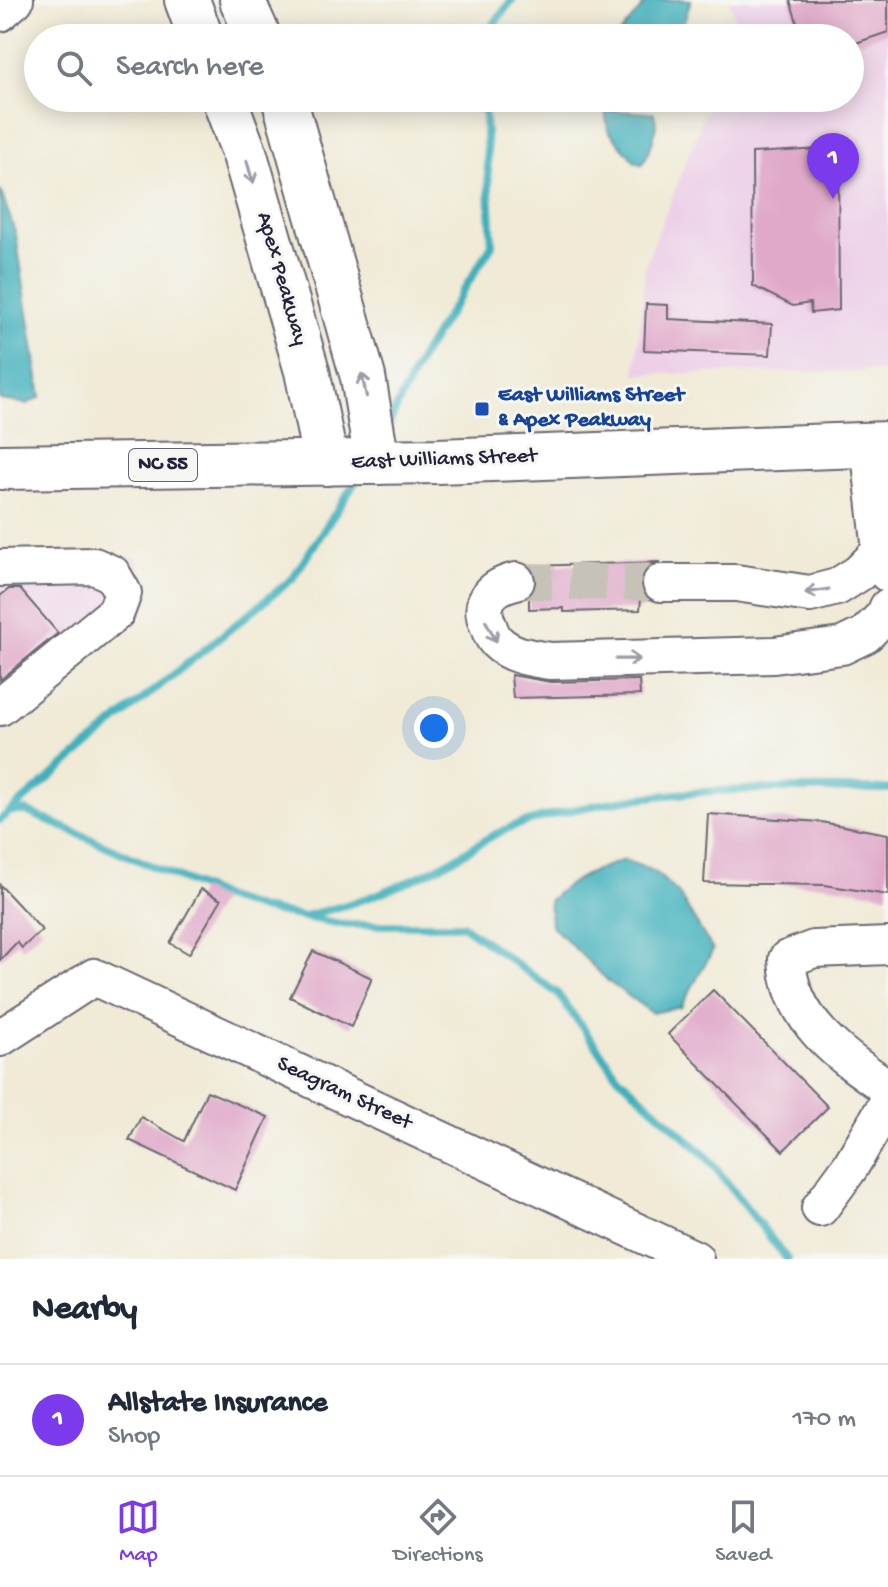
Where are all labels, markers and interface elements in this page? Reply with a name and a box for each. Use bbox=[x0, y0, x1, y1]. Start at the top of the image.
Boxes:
search box bbox=[24, 24, 864, 112]
icon: search bbox=[52, 46, 96, 90]
text: Search here bbox=[116, 51, 264, 86]
pin: 1 bbox=[807, 133, 859, 199]
one-way arrow bbox=[243, 158, 258, 184]
street label: Apex Peakway bbox=[250, 209, 312, 349]
one-way arrow bbox=[356, 373, 371, 398]
place label: East Williams Street & Apex Peakway bbox=[498, 383, 686, 434]
marker: East Williams Street & Apex Peakway bbox=[473, 400, 491, 418]
street label: East Williams Street bbox=[351, 444, 539, 476]
road number: NC 55 bbox=[129, 449, 197, 481]
one-way arrow bbox=[804, 584, 830, 599]
one-way arrow bbox=[484, 619, 500, 642]
one-way arrow bbox=[614, 652, 641, 667]
your location bbox=[414, 708, 454, 748]
street label: Seagram Street bbox=[272, 1051, 417, 1137]
text: Nearby bbox=[32, 1291, 137, 1331]
text: Allstate Insurance bbox=[108, 1387, 327, 1422]
text: 1 bbox=[53, 1405, 63, 1436]
text: 170 m bbox=[793, 1405, 856, 1436]
text: Shop bbox=[108, 1422, 160, 1453]
tab: Map bbox=[116, 1495, 160, 1569]
tab: Directions bbox=[393, 1495, 483, 1569]
tab: Saved bbox=[715, 1495, 772, 1569]

